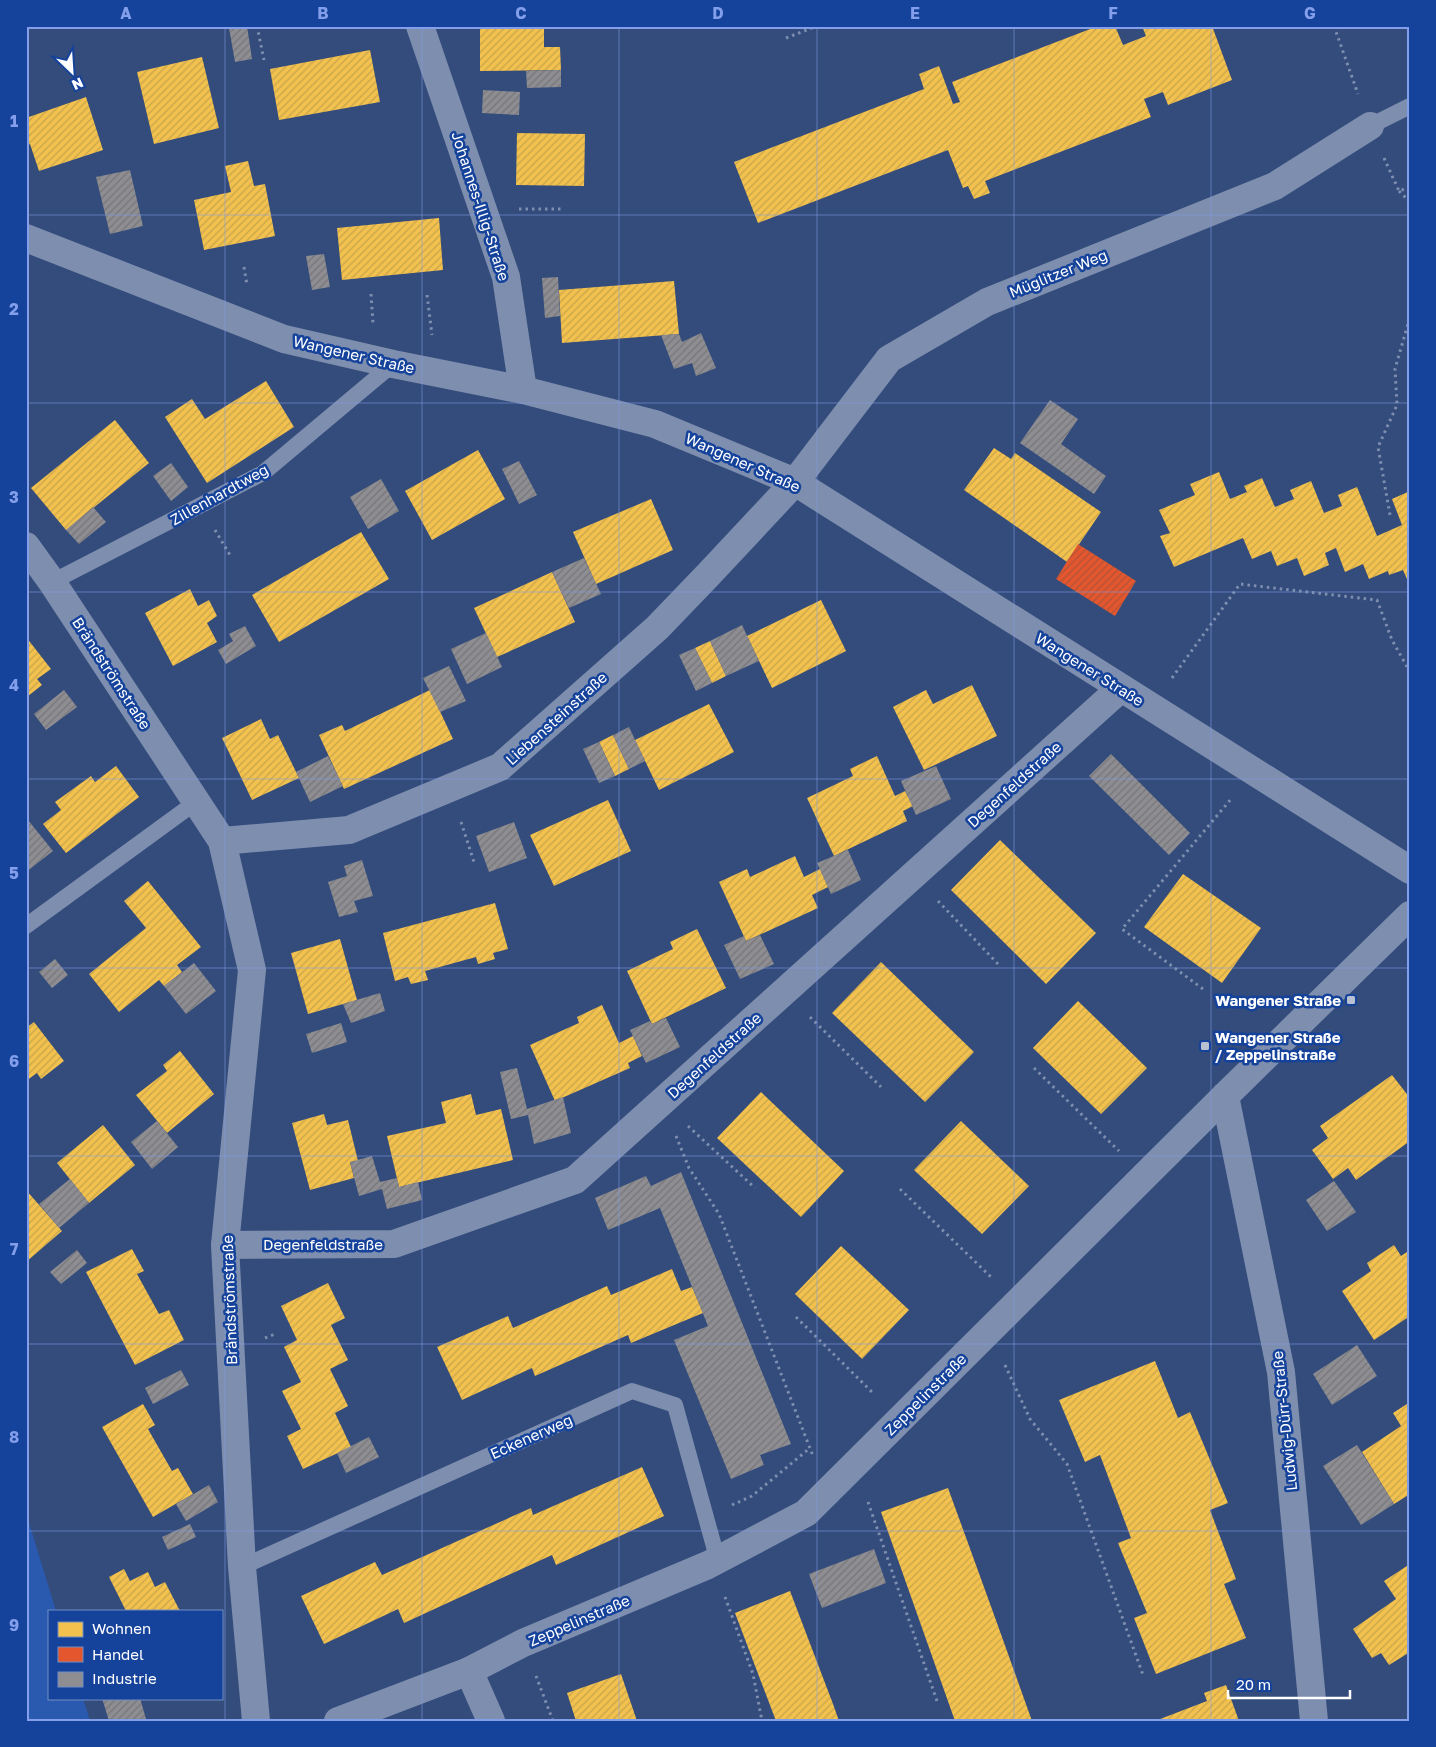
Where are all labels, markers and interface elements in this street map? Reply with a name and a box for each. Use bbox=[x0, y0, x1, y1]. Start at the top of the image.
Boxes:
text: A bbox=[120, 3, 132, 23]
text: B bbox=[317, 3, 329, 23]
text: C bbox=[515, 3, 527, 23]
text: D bbox=[712, 3, 724, 23]
text: E bbox=[910, 3, 920, 23]
text: F bbox=[1108, 3, 1118, 23]
text: G bbox=[1304, 3, 1316, 23]
north arrow bbox=[48, 48, 98, 98]
text: N bbox=[69, 74, 86, 94]
text: 1 bbox=[10, 111, 18, 131]
street label: Johannes-Illig-Straße bbox=[448, 129, 514, 283]
street label: Müglitzer Weg bbox=[1006, 245, 1110, 301]
text: 2 bbox=[9, 299, 19, 319]
street label: Wangener Straße bbox=[292, 331, 417, 377]
street label: Wangener Straße bbox=[683, 429, 803, 496]
street label: Zillenhardtweg bbox=[167, 460, 271, 528]
text: 3 bbox=[9, 487, 19, 507]
street label: Brändströmstraße bbox=[69, 614, 155, 733]
street label: Wangener Straße bbox=[1033, 629, 1148, 710]
street label: Liebensteinstraße bbox=[502, 668, 610, 768]
text: 4 bbox=[9, 675, 19, 695]
street label: Degenfeldstraße bbox=[963, 737, 1065, 831]
text: 5 bbox=[9, 863, 19, 883]
place label: Wangener Straße bbox=[1215, 991, 1341, 1009]
marker: Wangener Straße bbox=[1345, 994, 1357, 1006]
street label: Degenfeldstraße bbox=[663, 1008, 765, 1102]
place label: Wangener Straße / Zeppelinstraße bbox=[1215, 1028, 1341, 1063]
marker: Wangener Straße / Zeppelinstraße bbox=[1199, 1040, 1211, 1052]
text: 6 bbox=[9, 1051, 19, 1071]
street label: Brändströmstraße bbox=[218, 1234, 240, 1365]
street label: Degenfeldstraße bbox=[263, 1235, 383, 1253]
text: 7 bbox=[10, 1239, 19, 1259]
street label: Zeppelinstraße bbox=[880, 1349, 970, 1439]
street label: Ludwig-Dürr-Straße bbox=[1268, 1350, 1300, 1492]
street label: Eckenerweg bbox=[487, 1410, 575, 1462]
text: 8 bbox=[9, 1427, 19, 1447]
street label: Zeppelinstraße bbox=[526, 1590, 633, 1649]
legend bbox=[48, 1610, 222, 1700]
text: 9 bbox=[9, 1615, 19, 1635]
text: Wohnen bbox=[92, 1619, 151, 1637]
text: Handel bbox=[92, 1645, 144, 1663]
scale bar bbox=[1228, 1667, 1351, 1699]
text: Industrie bbox=[92, 1669, 157, 1687]
text: 20 m bbox=[1236, 1675, 1271, 1693]

